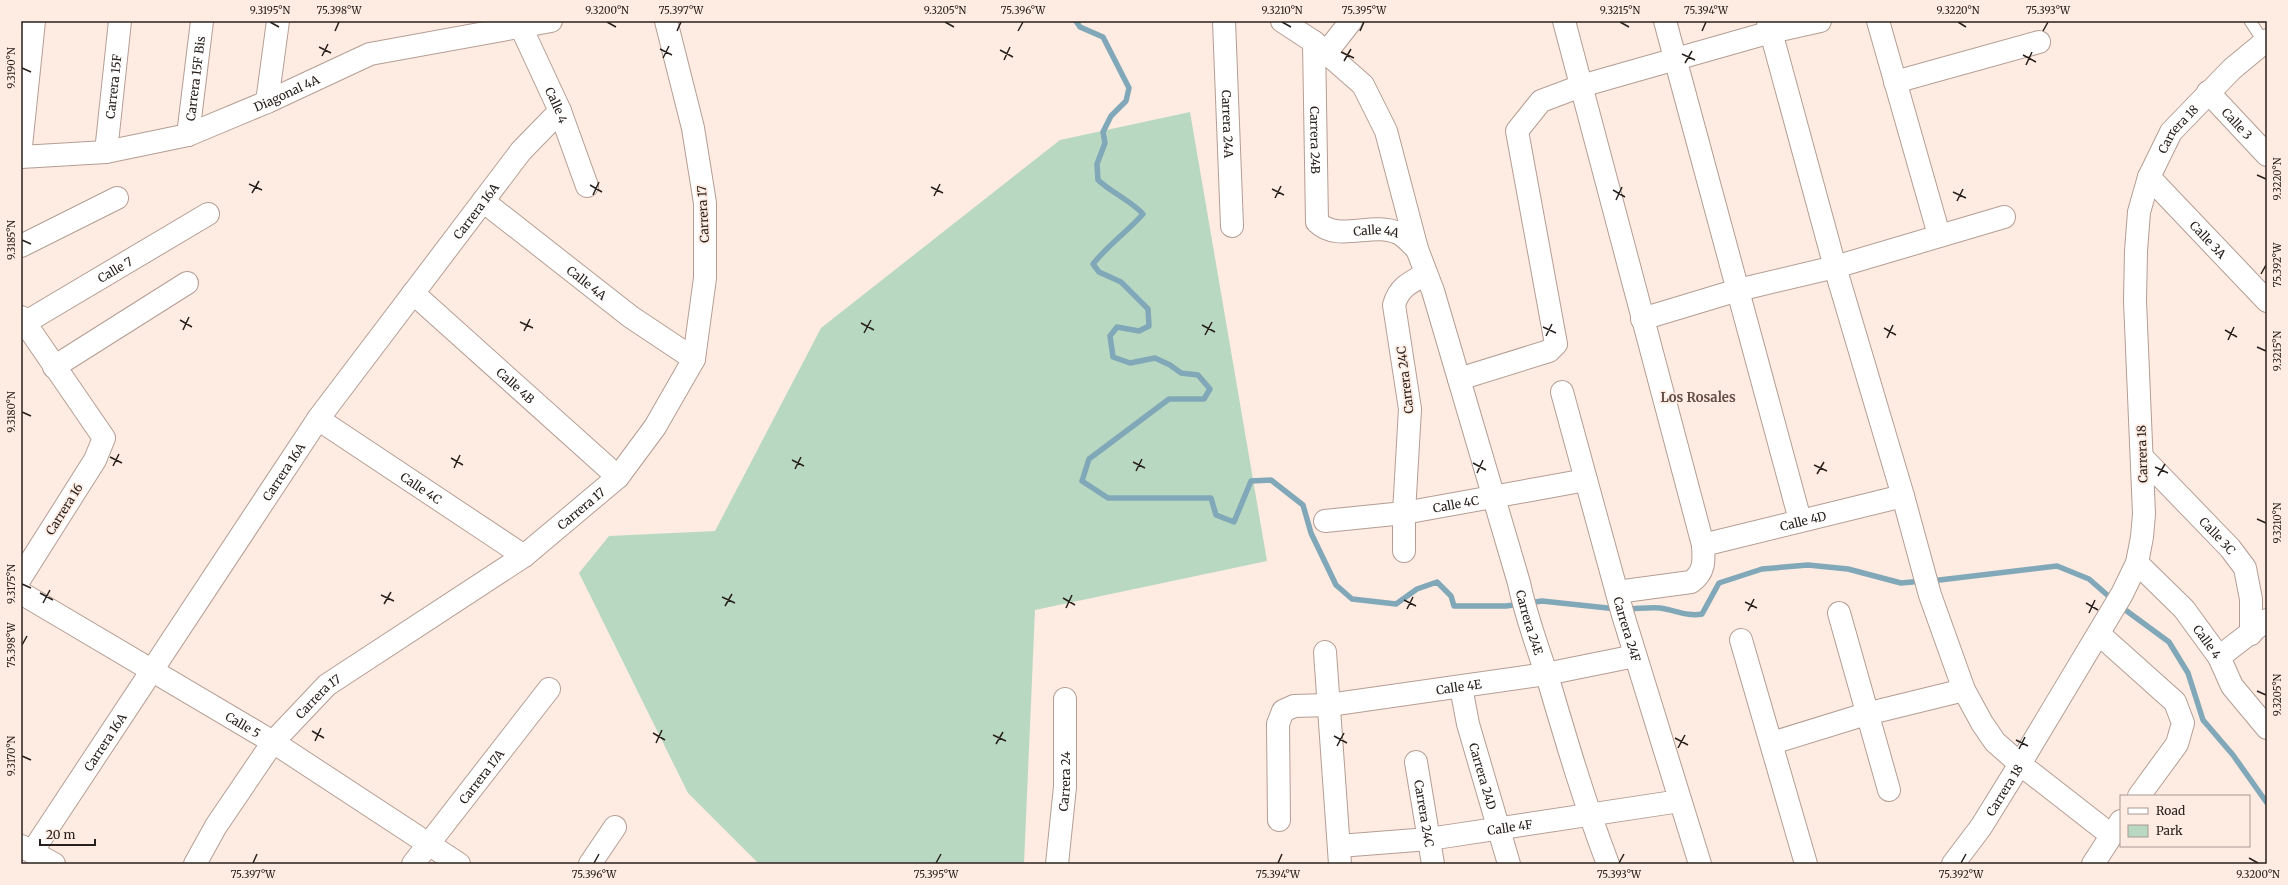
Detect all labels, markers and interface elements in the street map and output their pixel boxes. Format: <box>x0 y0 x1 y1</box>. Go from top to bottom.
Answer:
text: 9.3195°N <box>250 4 290 17</box>
text: 75.398°W <box>317 4 362 17</box>
text: 9.3200°N <box>585 4 629 17</box>
text: 75.397°W <box>659 4 704 17</box>
text: 9.3205°N <box>924 4 967 17</box>
text: 75.396°W <box>1001 4 1046 17</box>
text: 9.3210°N <box>1261 4 1303 17</box>
text: 75.395°W <box>1342 4 1387 17</box>
text: 9.3215°N <box>1600 4 1640 17</box>
text: 75.394°W <box>1684 4 1729 17</box>
text: 9.3220°N <box>1937 4 1980 17</box>
text: 75.393°W <box>2026 4 2071 17</box>
street label: Carrera 15F Bis <box>182 35 208 122</box>
text: 9.3190°N <box>5 47 18 89</box>
street label: Carrera 15F <box>102 53 124 119</box>
street label: Diagonal 4A <box>252 71 322 114</box>
street label: Calle 4 <box>542 84 572 126</box>
street label: Carrera 24A <box>1219 90 1237 159</box>
street label: Carrera 18 <box>2154 101 2201 156</box>
street label: Calle 3 <box>2219 104 2256 142</box>
street label: Carrera 24B <box>1308 106 1324 174</box>
text: 9.3220°N <box>2271 157 2284 200</box>
street label: Carrera 16A <box>450 179 502 242</box>
street label: Carrera 17 <box>694 185 712 243</box>
street label: Calle 3A <box>2187 217 2230 262</box>
text: 9.3185°N <box>5 220 18 260</box>
street label: Calle 4A <box>1352 222 1402 241</box>
text: 75.392°W <box>2271 242 2284 287</box>
street label: Calle 7 <box>95 253 135 285</box>
street label: Calle 4A <box>564 262 610 303</box>
text: 9.3215°N <box>2271 331 2284 371</box>
street label: Carrera 24C <box>1393 345 1417 415</box>
street label: Calle 4B <box>494 364 538 406</box>
district label: Los Rosales <box>1660 389 1736 406</box>
text: 9.3180°N <box>5 391 18 433</box>
street label: Carrera 18 <box>2133 425 2151 483</box>
street label: Carrera 16A <box>259 439 308 503</box>
street label: Calle 4C <box>398 469 445 507</box>
street label: Carrera 16 <box>42 480 86 538</box>
street label: Carrera 17 <box>554 484 608 533</box>
street label: Calle 4C <box>1432 492 1480 515</box>
text: 9.3210°N <box>2271 502 2284 544</box>
street label: Calle 4D <box>1778 508 1828 533</box>
street label: Calle 3C <box>2196 514 2239 557</box>
text: 9.3175°N <box>5 564 18 604</box>
street label: Carrera 24E <box>1513 588 1547 657</box>
street label: Carrera 24F <box>1611 595 1645 664</box>
text: 75.398°W <box>5 622 18 667</box>
street label: Calle 4 <box>2190 622 2225 662</box>
street label: Carrera 17 <box>292 671 343 721</box>
text: 9.3205°N <box>2271 673 2284 716</box>
street label: Calle 4E <box>1435 676 1483 697</box>
street label: Calle 5 <box>223 708 263 740</box>
street label: Carrera 16A <box>80 710 130 774</box>
text: 9.3170°N <box>5 735 18 776</box>
street label: Carrera 24D <box>1466 741 1500 811</box>
street label: Carrera 17A <box>455 746 507 806</box>
street label: Carrera 24 <box>1055 751 1073 812</box>
street label: Carrera 18 <box>1982 761 2026 819</box>
street label: Carrera 24C <box>1412 779 1438 848</box>
legend <box>2120 795 2250 847</box>
text: Road <box>2156 803 2185 818</box>
street label: Calle 4F <box>1486 816 1534 838</box>
scale bar <box>40 821 95 847</box>
text: Park <box>2156 823 2183 838</box>
text: 20 m <box>46 827 75 842</box>
text: 75.397°W <box>231 868 276 881</box>
text: 75.396°W <box>572 868 617 881</box>
text: 75.395°W <box>914 868 959 881</box>
text: 75.394°W <box>1256 868 1301 881</box>
text: 75.393°W <box>1597 868 1642 881</box>
text: 75.392°W <box>1939 868 1984 881</box>
text: 9.3200°N <box>2236 868 2280 881</box>

